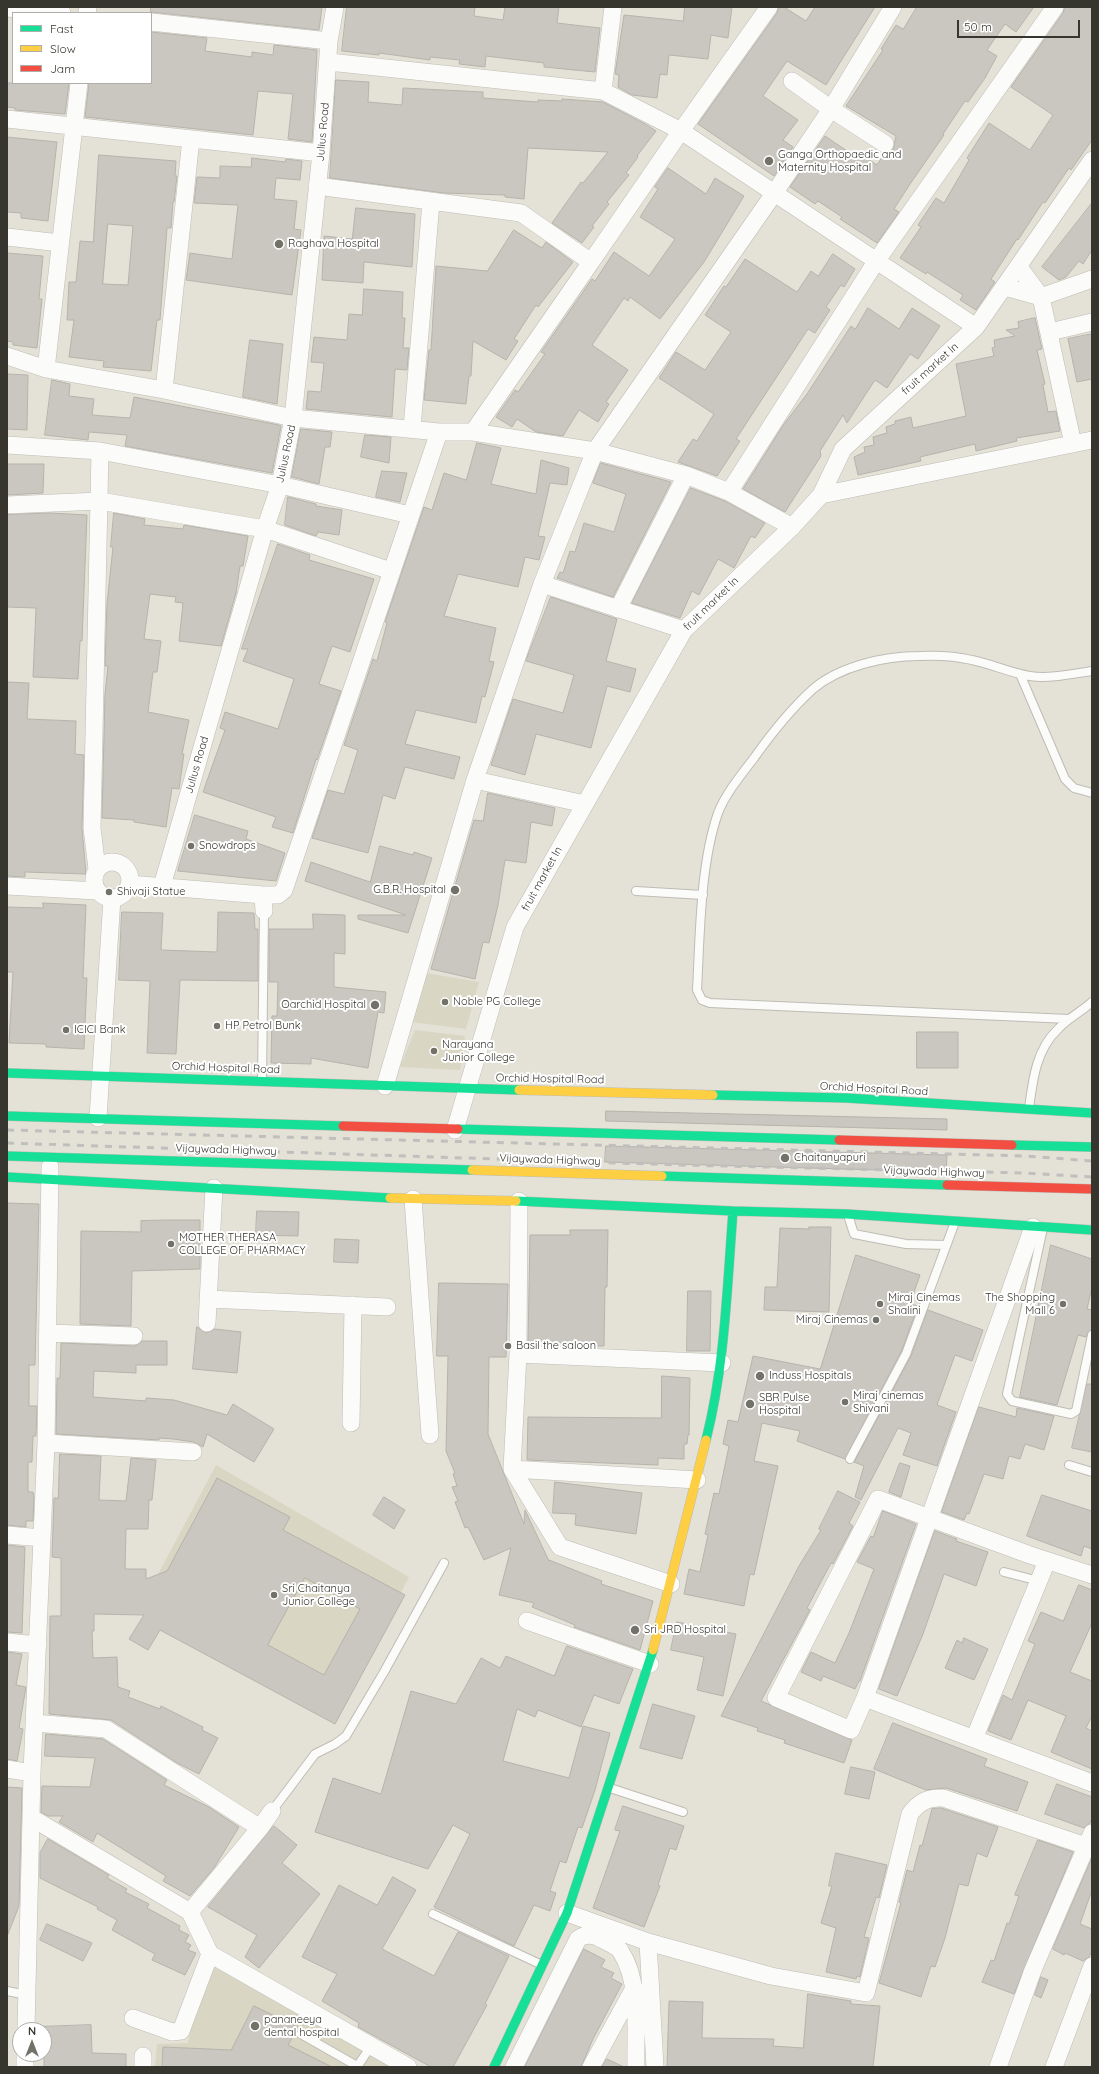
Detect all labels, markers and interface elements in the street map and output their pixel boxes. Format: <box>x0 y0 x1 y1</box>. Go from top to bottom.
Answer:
legend <box>12 12 152 84</box>
scale bar <box>959 12 1082 38</box>
text: 50 m <box>964 19 992 34</box>
text: Fast <box>50 21 74 36</box>
text: Slow <box>50 41 76 56</box>
text: Jam <box>50 61 75 76</box>
street label: Julius Road <box>314 102 332 162</box>
place label: Ganga Orthopaedic and Maternity Hospital <box>778 148 902 174</box>
marker: Ganga Orthopaedic and Maternity Hospital <box>763 155 775 167</box>
place label: Raghava Hospital <box>288 237 379 251</box>
marker: Raghava Hospital <box>273 238 285 250</box>
street label: fruit market ln <box>899 340 961 398</box>
street label: Julius Road <box>273 424 299 484</box>
street label: fruit market ln <box>681 574 741 634</box>
street label: Julius Road <box>183 735 211 795</box>
place label: Snowdrops <box>199 839 256 853</box>
marker: Snowdrops <box>186 841 196 851</box>
street label: fruit market ln <box>519 844 565 914</box>
place label: G.B.R. Hospital <box>373 883 446 897</box>
marker: G.B.R. Hospital <box>449 884 461 896</box>
place label: Shivaji Statue <box>117 885 185 899</box>
marker: Shivaji Statue <box>104 887 114 897</box>
place label: Noble PG College <box>453 995 541 1009</box>
marker: Noble PG College <box>440 997 450 1007</box>
place label: Oarchid Hospital <box>281 998 366 1012</box>
marker: Oarchid Hospital <box>369 999 381 1011</box>
place label: HP Petrol Bunk <box>225 1019 301 1033</box>
marker: HP Petrol Bunk <box>212 1021 222 1031</box>
place label: ICICI Bank <box>74 1023 126 1037</box>
marker: ICICI Bank <box>61 1025 71 1035</box>
place label: Narayana Junior College <box>442 1038 515 1064</box>
marker: Narayana Junior College <box>429 1046 439 1056</box>
street label: Orchid Hospital Road <box>172 1060 280 1076</box>
street label: Orchid Hospital Road <box>496 1071 604 1087</box>
street label: Orchid Hospital Road <box>820 1080 928 1098</box>
street label: Vijaywada Highway <box>175 1142 277 1158</box>
place label: Chaitanyapuri <box>794 1151 866 1165</box>
street label: Vijaywada Highway <box>499 1152 601 1168</box>
marker: Chaitanyapuri <box>779 1152 791 1164</box>
street label: Vijaywada Highway <box>883 1164 985 1180</box>
place label: MOTHER THERASA COLLEGE OF PHARMACY <box>179 1231 306 1257</box>
marker: MOTHER THERASA COLLEGE OF PHARMACY <box>166 1239 176 1249</box>
place label: Miraj Cinemas Shalini <box>888 1291 960 1317</box>
place label: The Shopping Mall 6 <box>985 1291 1055 1317</box>
marker: Miraj Cinemas Shalini <box>875 1299 885 1309</box>
marker: The Shopping Mall 6 <box>1058 1299 1068 1309</box>
place label: Miraj Cinemas <box>796 1313 868 1327</box>
marker: Miraj Cinemas <box>871 1315 881 1325</box>
place label: Basil the saloon <box>516 1339 596 1353</box>
marker: Basil the saloon <box>503 1341 513 1351</box>
place label: Induss Hospitals <box>769 1369 851 1383</box>
marker: Induss Hospitals <box>754 1370 766 1382</box>
place label: Miraj cinemas Shivani <box>853 1389 924 1415</box>
place label: SBR Pulse Hospital <box>759 1391 809 1417</box>
marker: Miraj cinemas Shivani <box>840 1397 850 1407</box>
marker: SBR Pulse Hospital <box>744 1398 756 1410</box>
place label: Sri Chaitanya Junior College <box>282 1582 355 1608</box>
marker: Sri Chaitanya Junior College <box>269 1590 279 1600</box>
place label: Sri JRD Hospital <box>644 1623 726 1637</box>
marker: Sri JRD Hospital <box>629 1624 641 1636</box>
place label: pananeeya dental hospital <box>264 2013 339 2039</box>
marker: pananeeya dental hospital <box>249 2020 261 2032</box>
north arrow <box>12 2022 52 2062</box>
text: N <box>28 2024 36 2038</box>

